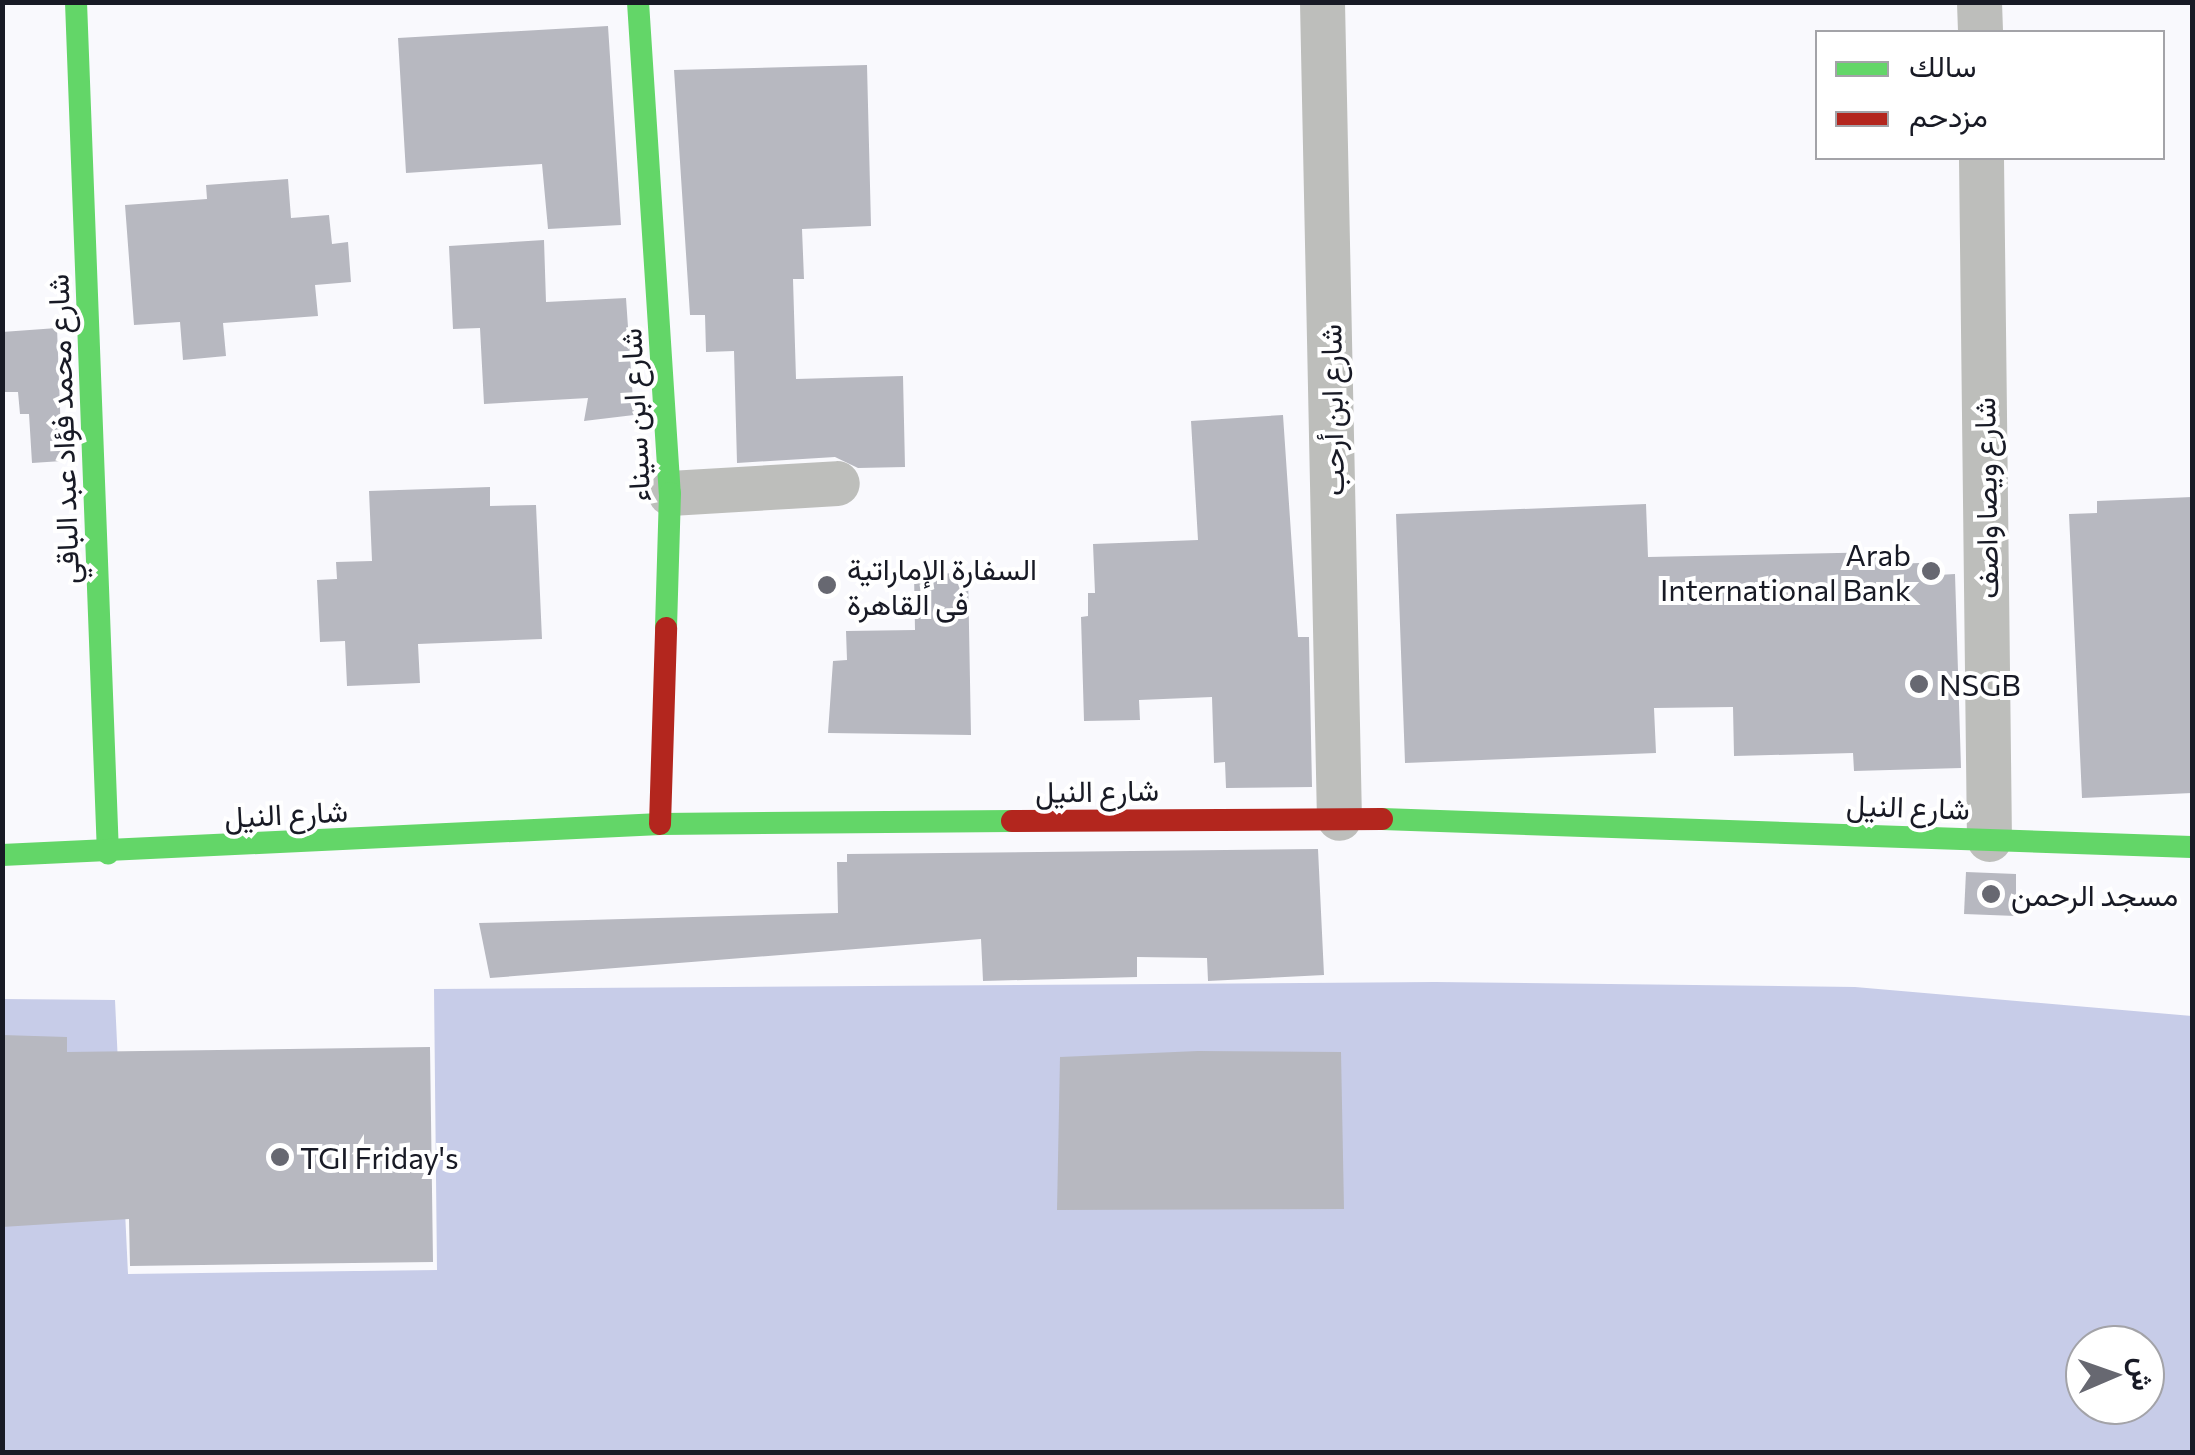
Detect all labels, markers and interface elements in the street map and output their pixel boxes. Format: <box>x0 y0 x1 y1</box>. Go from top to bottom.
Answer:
legend <box>1815 30 2165 160</box>
text: سالك <box>1909 46 1976 83</box>
text: مزدحم <box>1909 96 1988 133</box>
street label: شارع محمد فؤاد عبد الباقي <box>39 273 85 585</box>
street label: شارع ابن أرحب <box>1312 324 1350 496</box>
street label: شارع ابن سيناء <box>611 327 657 503</box>
street label: شارع ويصا واصف <box>1965 397 2005 599</box>
place label: Arab International Bank <box>1660 536 1911 606</box>
place label: السفارة الإماراتية فى القاهرة <box>847 550 1037 620</box>
marker: Arab International Bank <box>1920 560 1942 582</box>
marker: السفارة الإماراتية فى القاهرة <box>816 574 838 596</box>
place label: NSGB <box>1939 666 2021 702</box>
marker: NSGB <box>1908 673 1930 695</box>
street label: شارع النيل <box>1035 771 1159 809</box>
street label: شارع النيل <box>1846 786 1970 826</box>
street label: شارع النيل <box>223 792 349 834</box>
place label: مسجد الرحمن <box>2011 876 2178 912</box>
marker: مسجد الرحمن <box>1980 883 2002 905</box>
place label: TGI Friday's <box>300 1139 459 1175</box>
marker: TGI Friday's <box>269 1146 291 1168</box>
north arrow <box>2065 1325 2165 1425</box>
text: ش <box>2125 1357 2161 1391</box>

